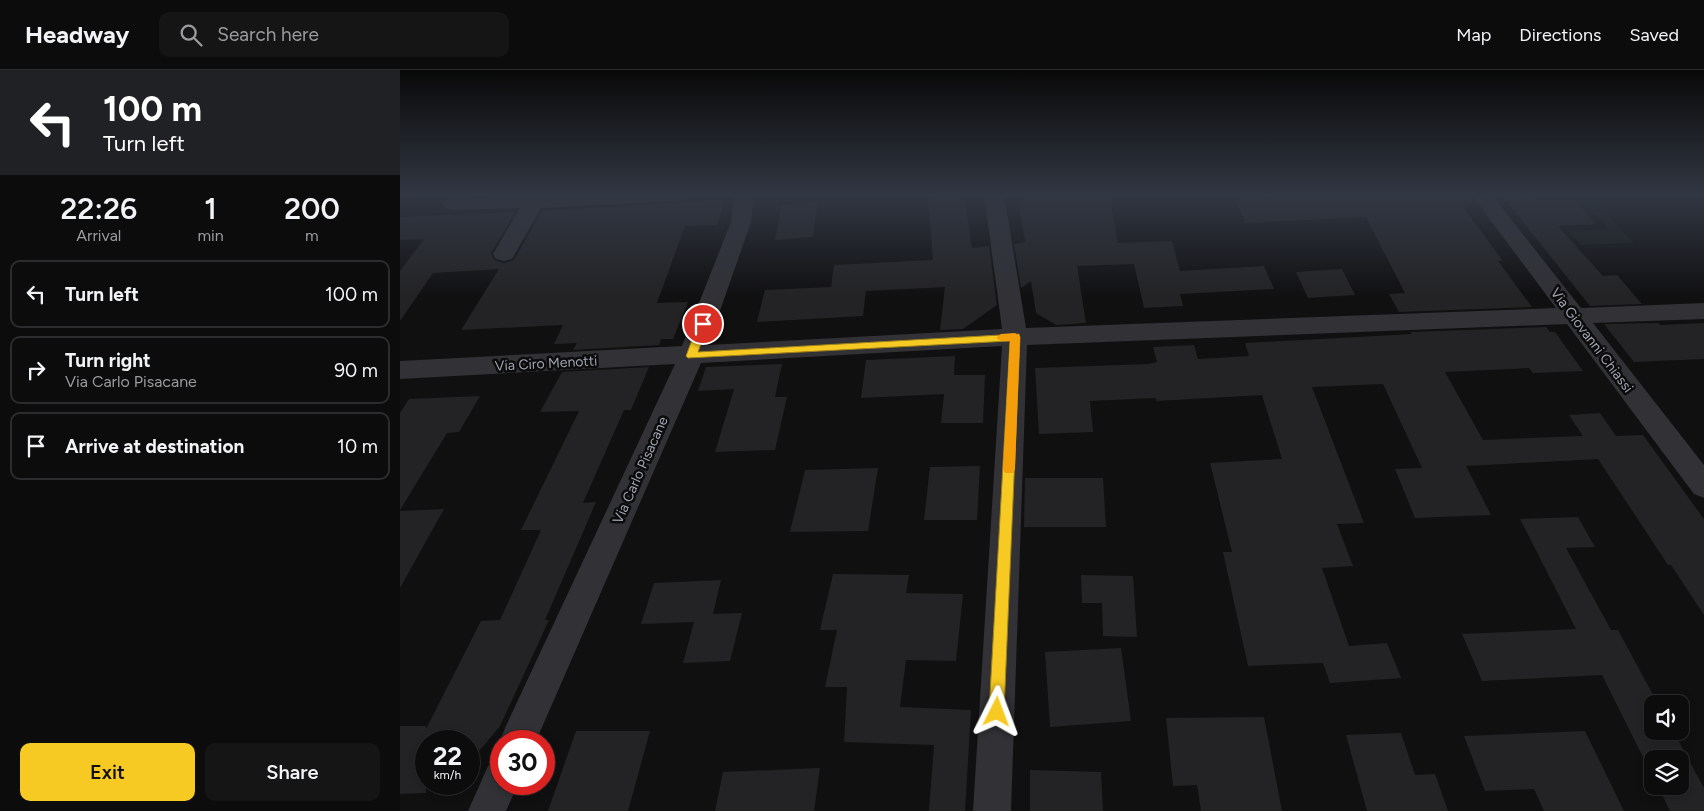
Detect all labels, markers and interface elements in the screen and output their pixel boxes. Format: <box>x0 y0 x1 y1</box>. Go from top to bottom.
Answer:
search box <box>159 12 509 57</box>
text: Headway <box>25 20 129 49</box>
icon: search <box>177 21 205 49</box>
text: Search here <box>217 23 319 46</box>
text: Map <box>1456 24 1491 46</box>
text: Directions <box>1519 24 1601 46</box>
text: Saved <box>1629 24 1679 46</box>
text: 100 m <box>103 88 202 130</box>
icon: left <box>20 90 85 155</box>
text: Turn left <box>103 130 185 157</box>
text: 22:26 <box>60 190 137 227</box>
text: 1 <box>204 190 217 227</box>
text: 200 <box>284 190 340 227</box>
text: Arrival <box>76 226 121 245</box>
text: min <box>197 226 224 245</box>
text: m <box>305 226 319 245</box>
icon: left <box>22 280 50 308</box>
text: Turn left <box>65 283 139 306</box>
text: 100 m <box>325 283 378 306</box>
street label: Via Giovanni Chiassi <box>1547 285 1636 396</box>
pin <box>682 303 724 345</box>
icon: arrive <box>689 310 717 338</box>
text: Turn right <box>65 349 151 372</box>
street label: Via Ciro Menotti <box>494 352 598 375</box>
icon: right <box>22 356 50 384</box>
text: 90 m <box>334 359 378 382</box>
text: Via Carlo Pisacane <box>65 372 197 391</box>
street label: Via Carlo Pisacane <box>609 414 672 526</box>
icon: arrive <box>22 432 50 460</box>
text: Arrive at destination <box>65 435 244 458</box>
text: 10 m <box>337 435 378 458</box>
position arrow <box>970 685 1022 737</box>
map controls <box>1644 695 1689 795</box>
button: sound <box>1644 695 1689 740</box>
speed limit sign: 30 <box>490 730 555 795</box>
text: 22 <box>433 741 462 771</box>
button: Exit <box>20 743 195 801</box>
button: Share <box>205 743 380 801</box>
button: layers <box>1644 750 1689 795</box>
text: km/h <box>434 768 461 782</box>

